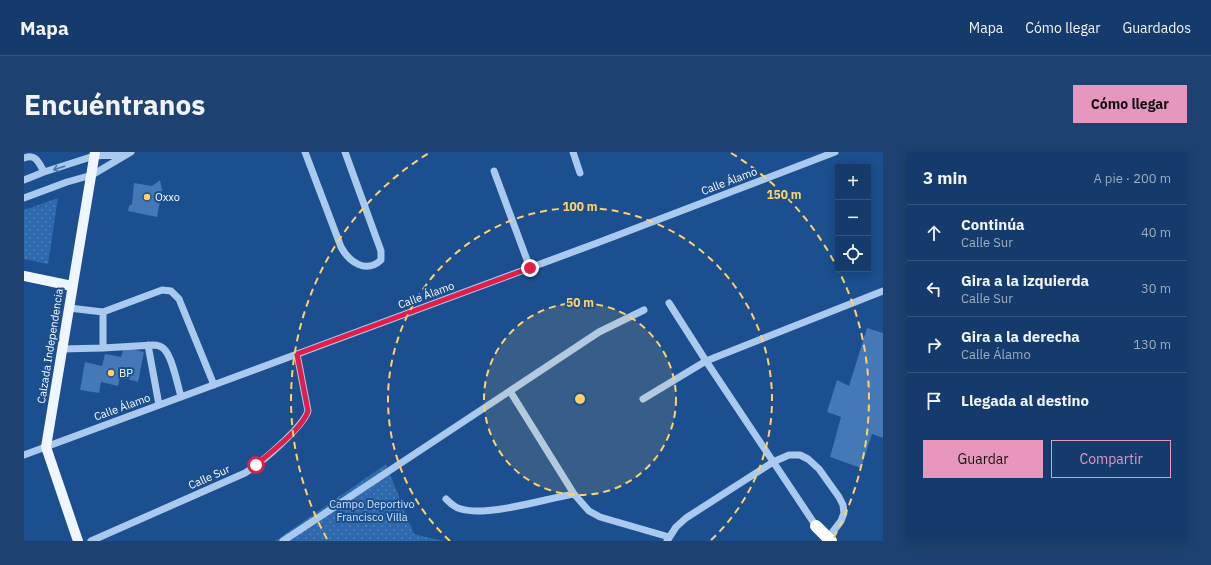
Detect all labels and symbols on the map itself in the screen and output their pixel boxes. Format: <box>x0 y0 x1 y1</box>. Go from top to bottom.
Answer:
one-way arrow <box>53 164 65 172</box>
street label: Calle Álamo <box>699 164 759 198</box>
text: 150 m <box>766 187 802 202</box>
place label: Oxxo <box>155 190 180 204</box>
marker: Oxxo <box>142 192 152 202</box>
text: 100 m <box>562 199 598 214</box>
route end <box>521 259 539 277</box>
street label: Calle Álamo <box>396 278 456 312</box>
street label: Calzada Independencia <box>34 287 66 404</box>
text: 50 m <box>566 295 594 310</box>
place label: BP <box>119 366 133 380</box>
marker: BP <box>106 368 116 378</box>
street label: Calle Álamo <box>92 390 152 424</box>
centre of rings <box>573 392 587 406</box>
route start <box>247 456 265 474</box>
street label: Calle Sur <box>186 462 232 492</box>
park label: Campo Deportivo Francisco Villa <box>329 497 415 524</box>

